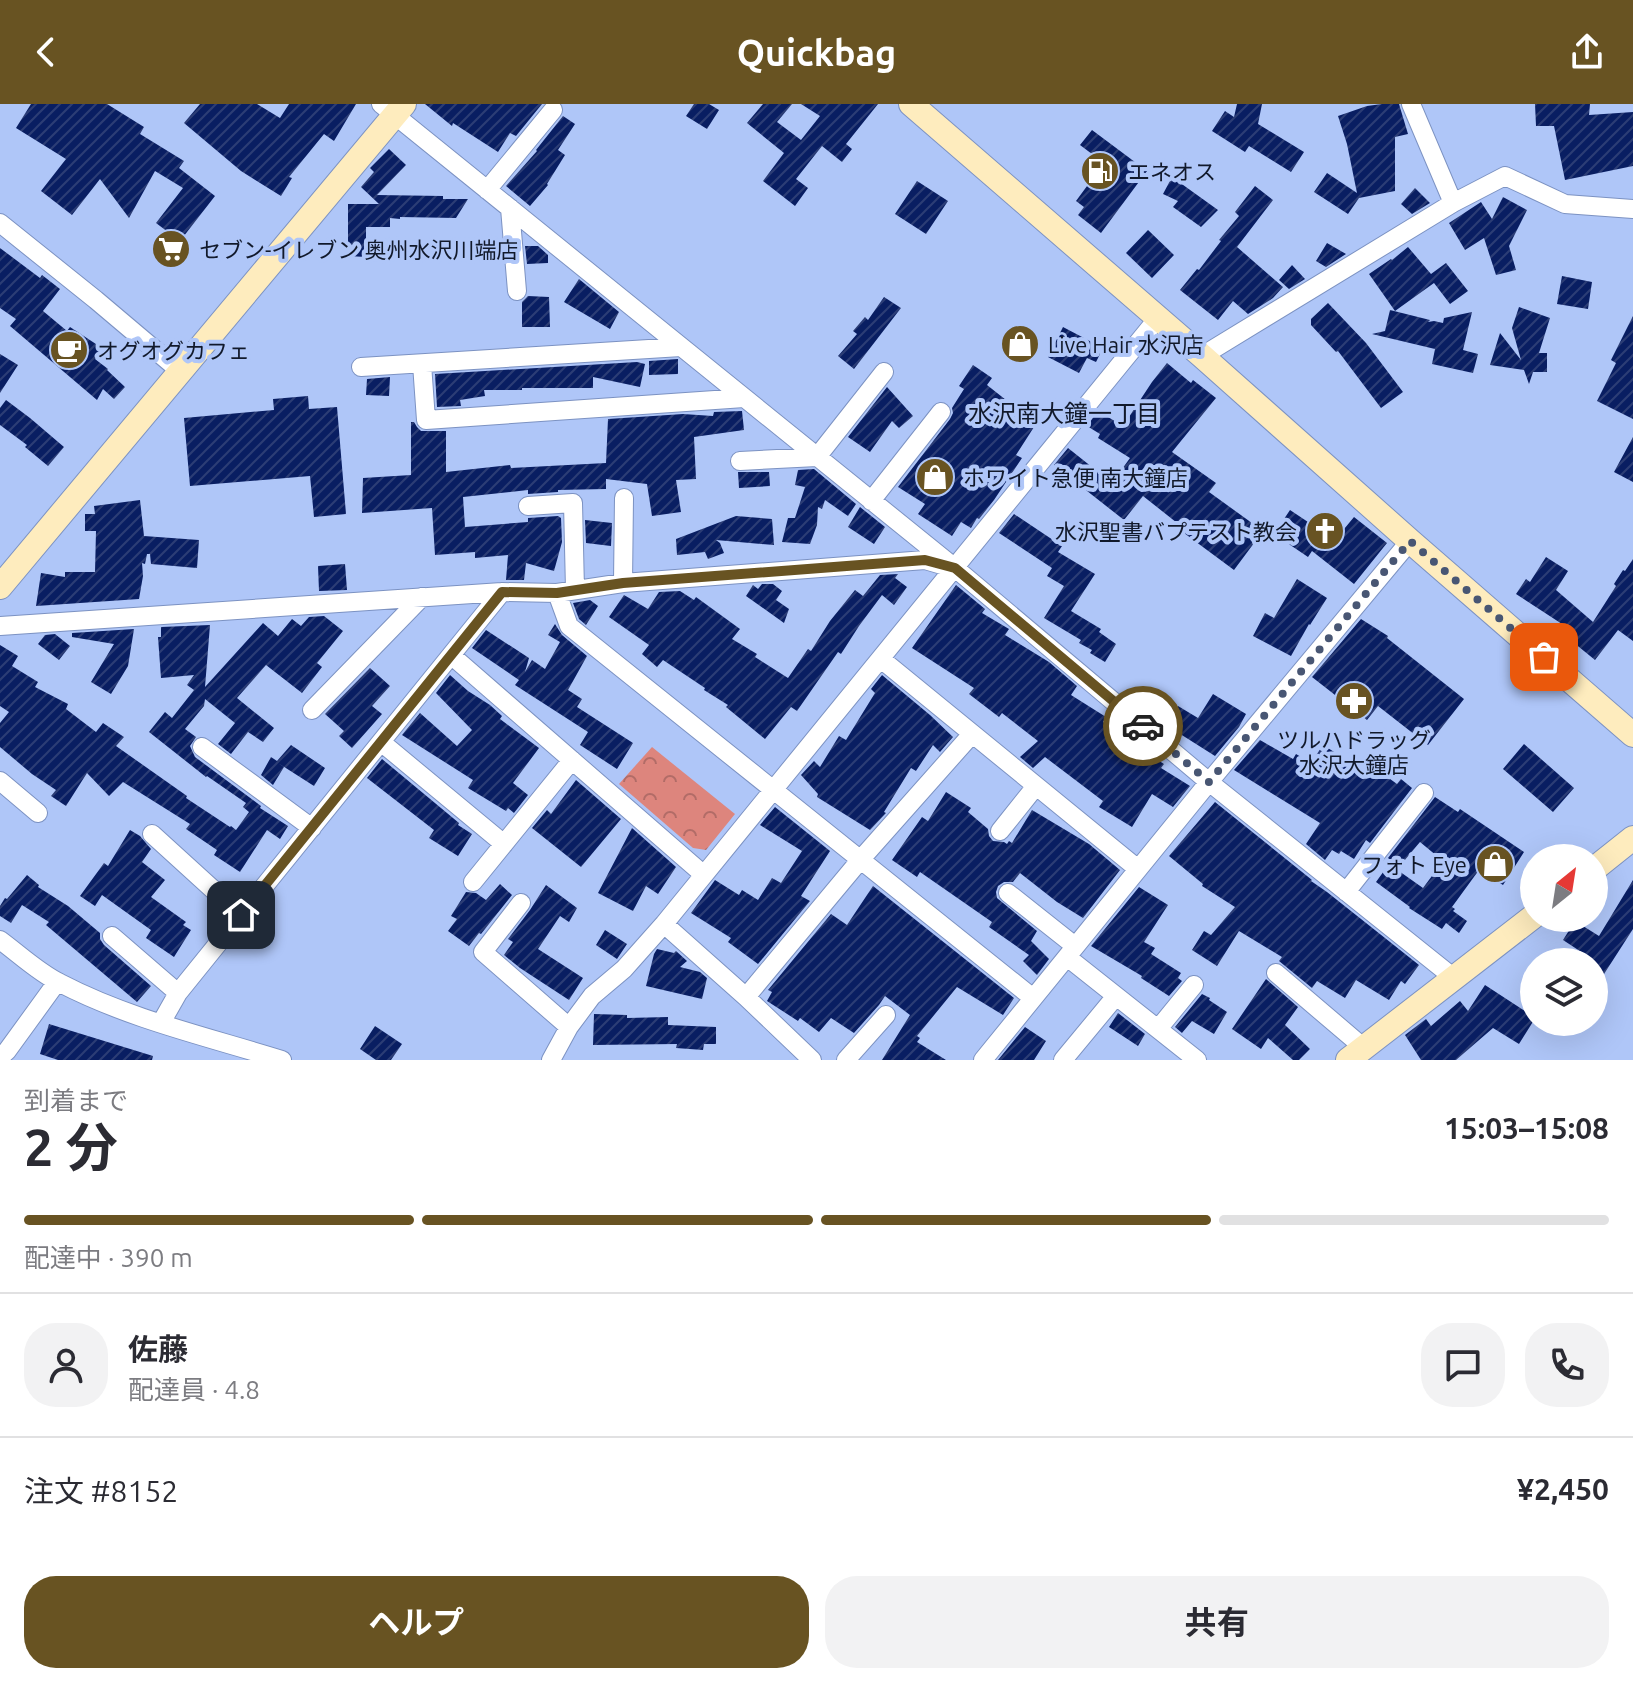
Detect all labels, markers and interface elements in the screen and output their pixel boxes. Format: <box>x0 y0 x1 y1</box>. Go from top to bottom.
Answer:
icon: back <box>24 30 68 74</box>
icon: share <box>1565 30 1609 74</box>
text: Quickbag <box>737 32 896 73</box>
fuel station icon: エネオス <box>1079 150 1121 192</box>
place label: エネオス <box>1128 159 1216 184</box>
supermarket icon: セブン-イレブン 奥州水沢川端店 <box>150 228 192 270</box>
place label: セブン-イレブン 奥州水沢川端店 <box>199 237 518 262</box>
shop icon: Live Hair 水沢店 <box>999 323 1041 365</box>
cafe icon: オグオグカフェ <box>48 329 90 371</box>
place label: Live Hair 水沢店 <box>1048 332 1204 357</box>
place label: オグオグカフェ <box>97 338 250 363</box>
district label: 水沢南大鐘一丁目 <box>968 400 1160 427</box>
shop icon: ホワイト急便 南大鐘店 <box>914 456 956 498</box>
place label: ホワイト急便 南大鐘店 <box>963 465 1188 490</box>
church icon: 水沢聖書バプテスト教会 <box>1304 510 1346 552</box>
place label: 水沢聖書バプテスト教会 <box>1055 519 1297 544</box>
pin <box>1510 623 1578 691</box>
icon: bag <box>1522 635 1566 679</box>
pharmacy icon: ツルハドラッグ 水沢大鐘店 <box>1333 680 1375 722</box>
courier <box>1103 686 1183 766</box>
icon: car <box>1121 704 1165 748</box>
place label: ツルハドラッグ 水沢大鐘店 <box>1277 727 1431 777</box>
shop icon: フォト Eye <box>1474 843 1516 885</box>
north arrow <box>1520 844 1608 932</box>
map controls <box>1520 844 1608 1036</box>
place label: フォト Eye <box>1361 852 1467 877</box>
pin <box>207 881 275 949</box>
icon: home <box>219 893 263 937</box>
button: layers <box>1520 948 1608 1036</box>
text: 到着まで <box>24 1086 128 1115</box>
text: 15:03–15:08 <box>1444 1111 1609 1145</box>
text: 2 分 <box>24 1118 118 1176</box>
text: 配達中 · 390 m <box>24 1243 193 1272</box>
button: person <box>24 1323 108 1407</box>
button: chat <box>1421 1323 1505 1407</box>
button: phone <box>1525 1323 1609 1407</box>
text: 佐藤 <box>128 1332 188 1366</box>
text: 配達員 · 4.8 <box>128 1375 260 1404</box>
text: ¥2,450 <box>1517 1472 1609 1506</box>
text: 注文 #8152 <box>24 1474 178 1508</box>
button: ヘルプ <box>24 1576 809 1668</box>
button: 共有 <box>825 1576 1609 1668</box>

